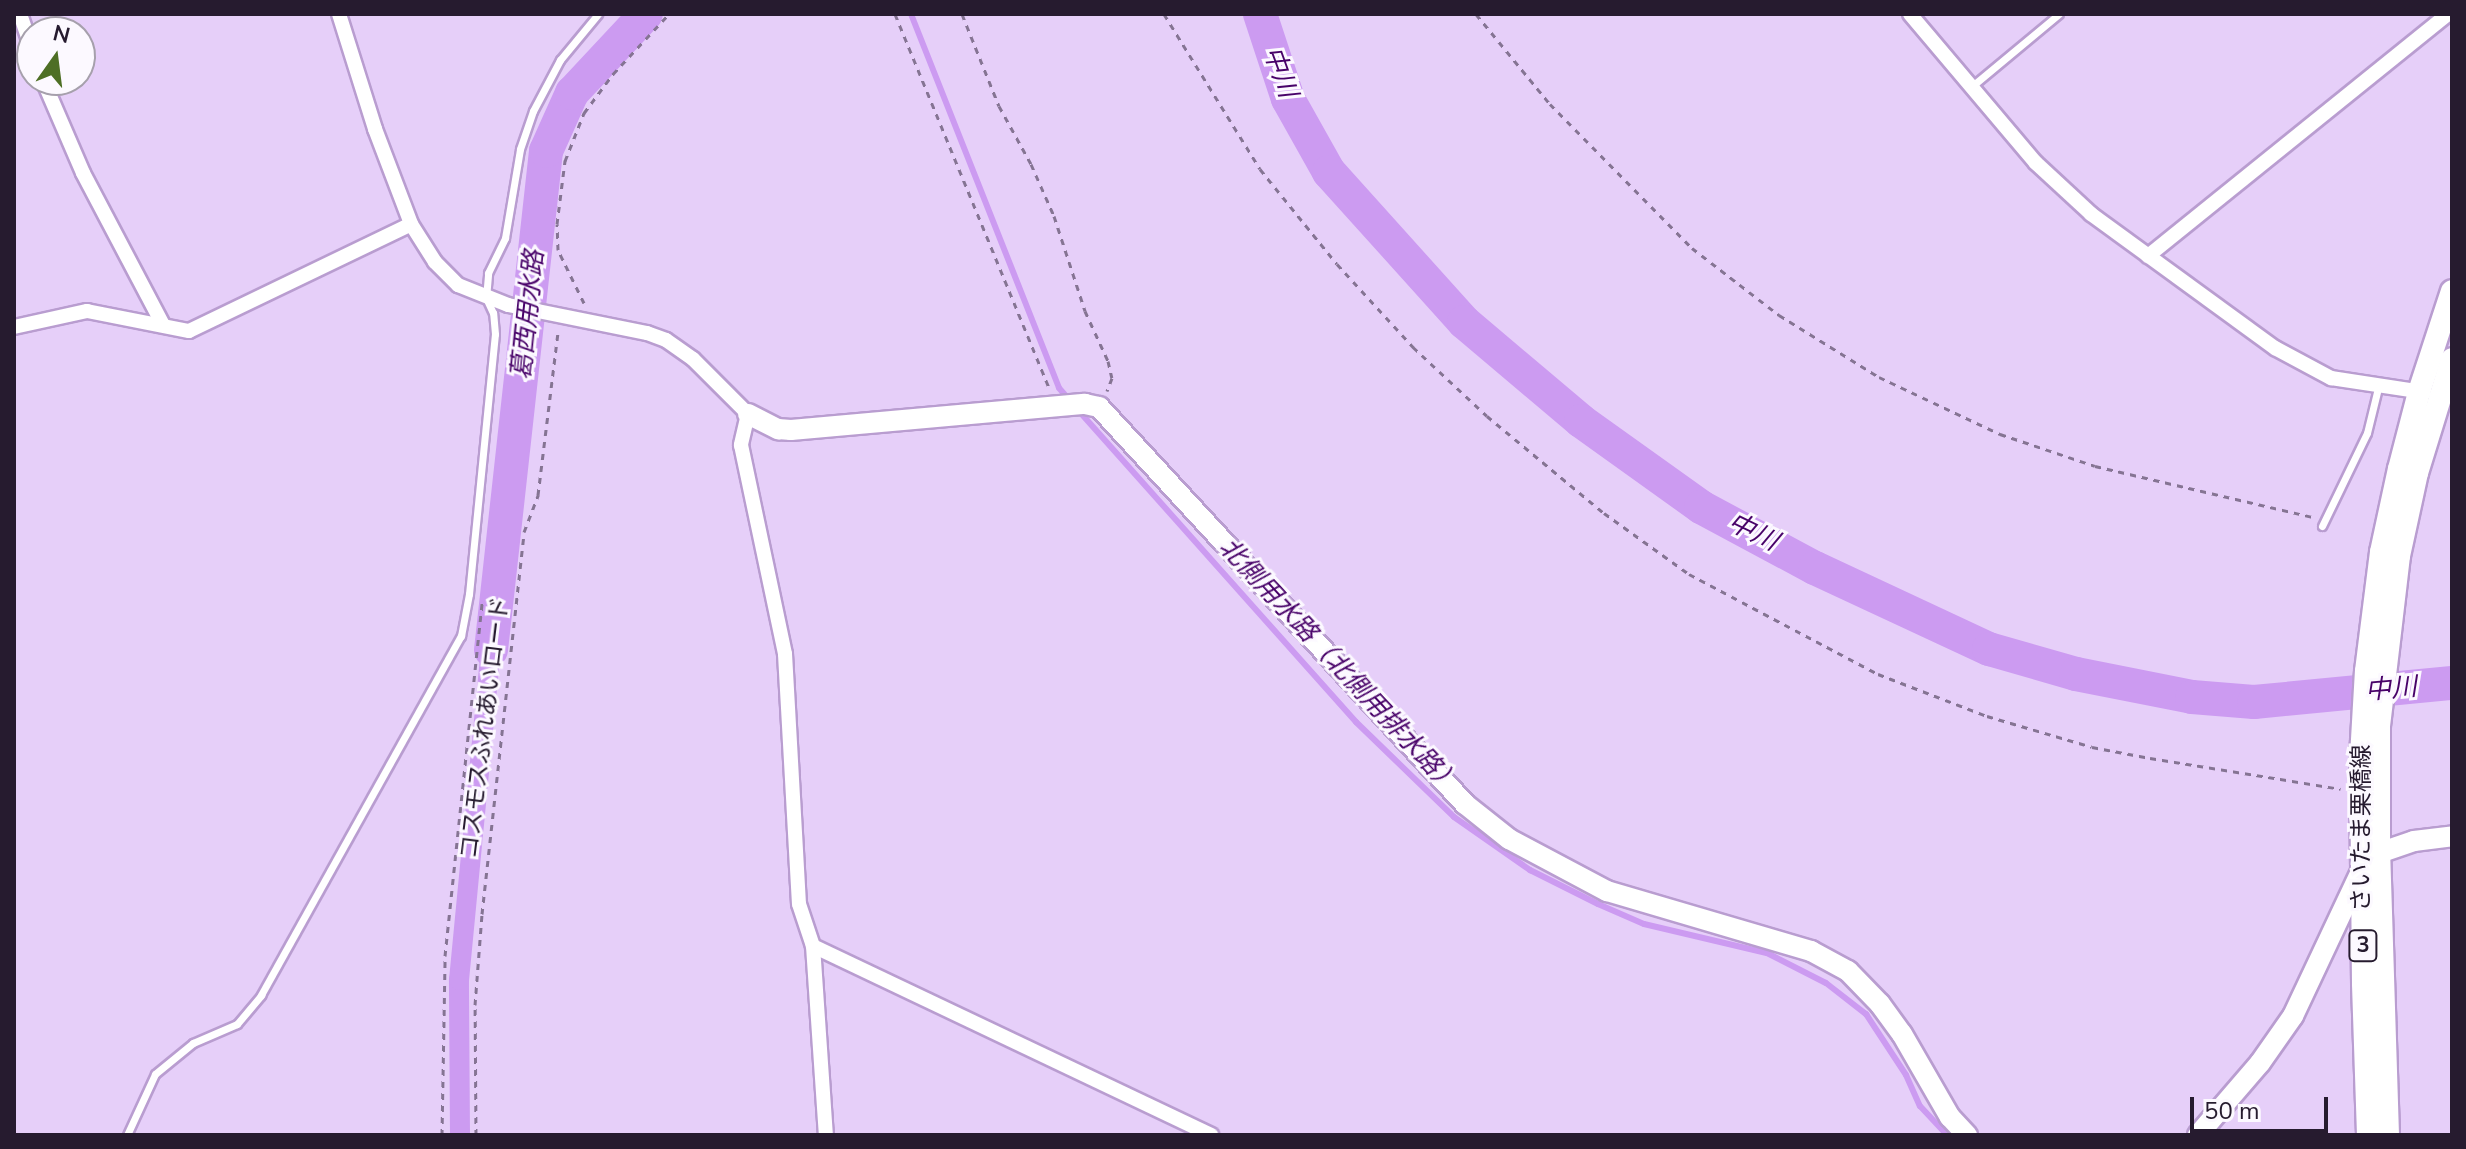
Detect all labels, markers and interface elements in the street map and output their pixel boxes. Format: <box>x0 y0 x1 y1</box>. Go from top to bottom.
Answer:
north arrow <box>16 16 96 96</box>
text: N <box>50 18 73 51</box>
water label: 中川 <box>1256 42 1304 102</box>
water label: 葛西用水路 <box>506 249 550 381</box>
water label: 中川 <box>1723 507 1783 557</box>
water label: 北側用水路（北側用排水路） <box>1212 532 1466 800</box>
street label: コスモスふれあいロード <box>455 595 515 861</box>
water label: 中川 <box>2364 671 2418 707</box>
street label: さいたま栗橋線 <box>2348 744 2376 912</box>
road number: 3 <box>2347 928 2379 964</box>
scale bar <box>2194 1081 2332 1131</box>
text: 50 m <box>2204 1095 2260 1127</box>

